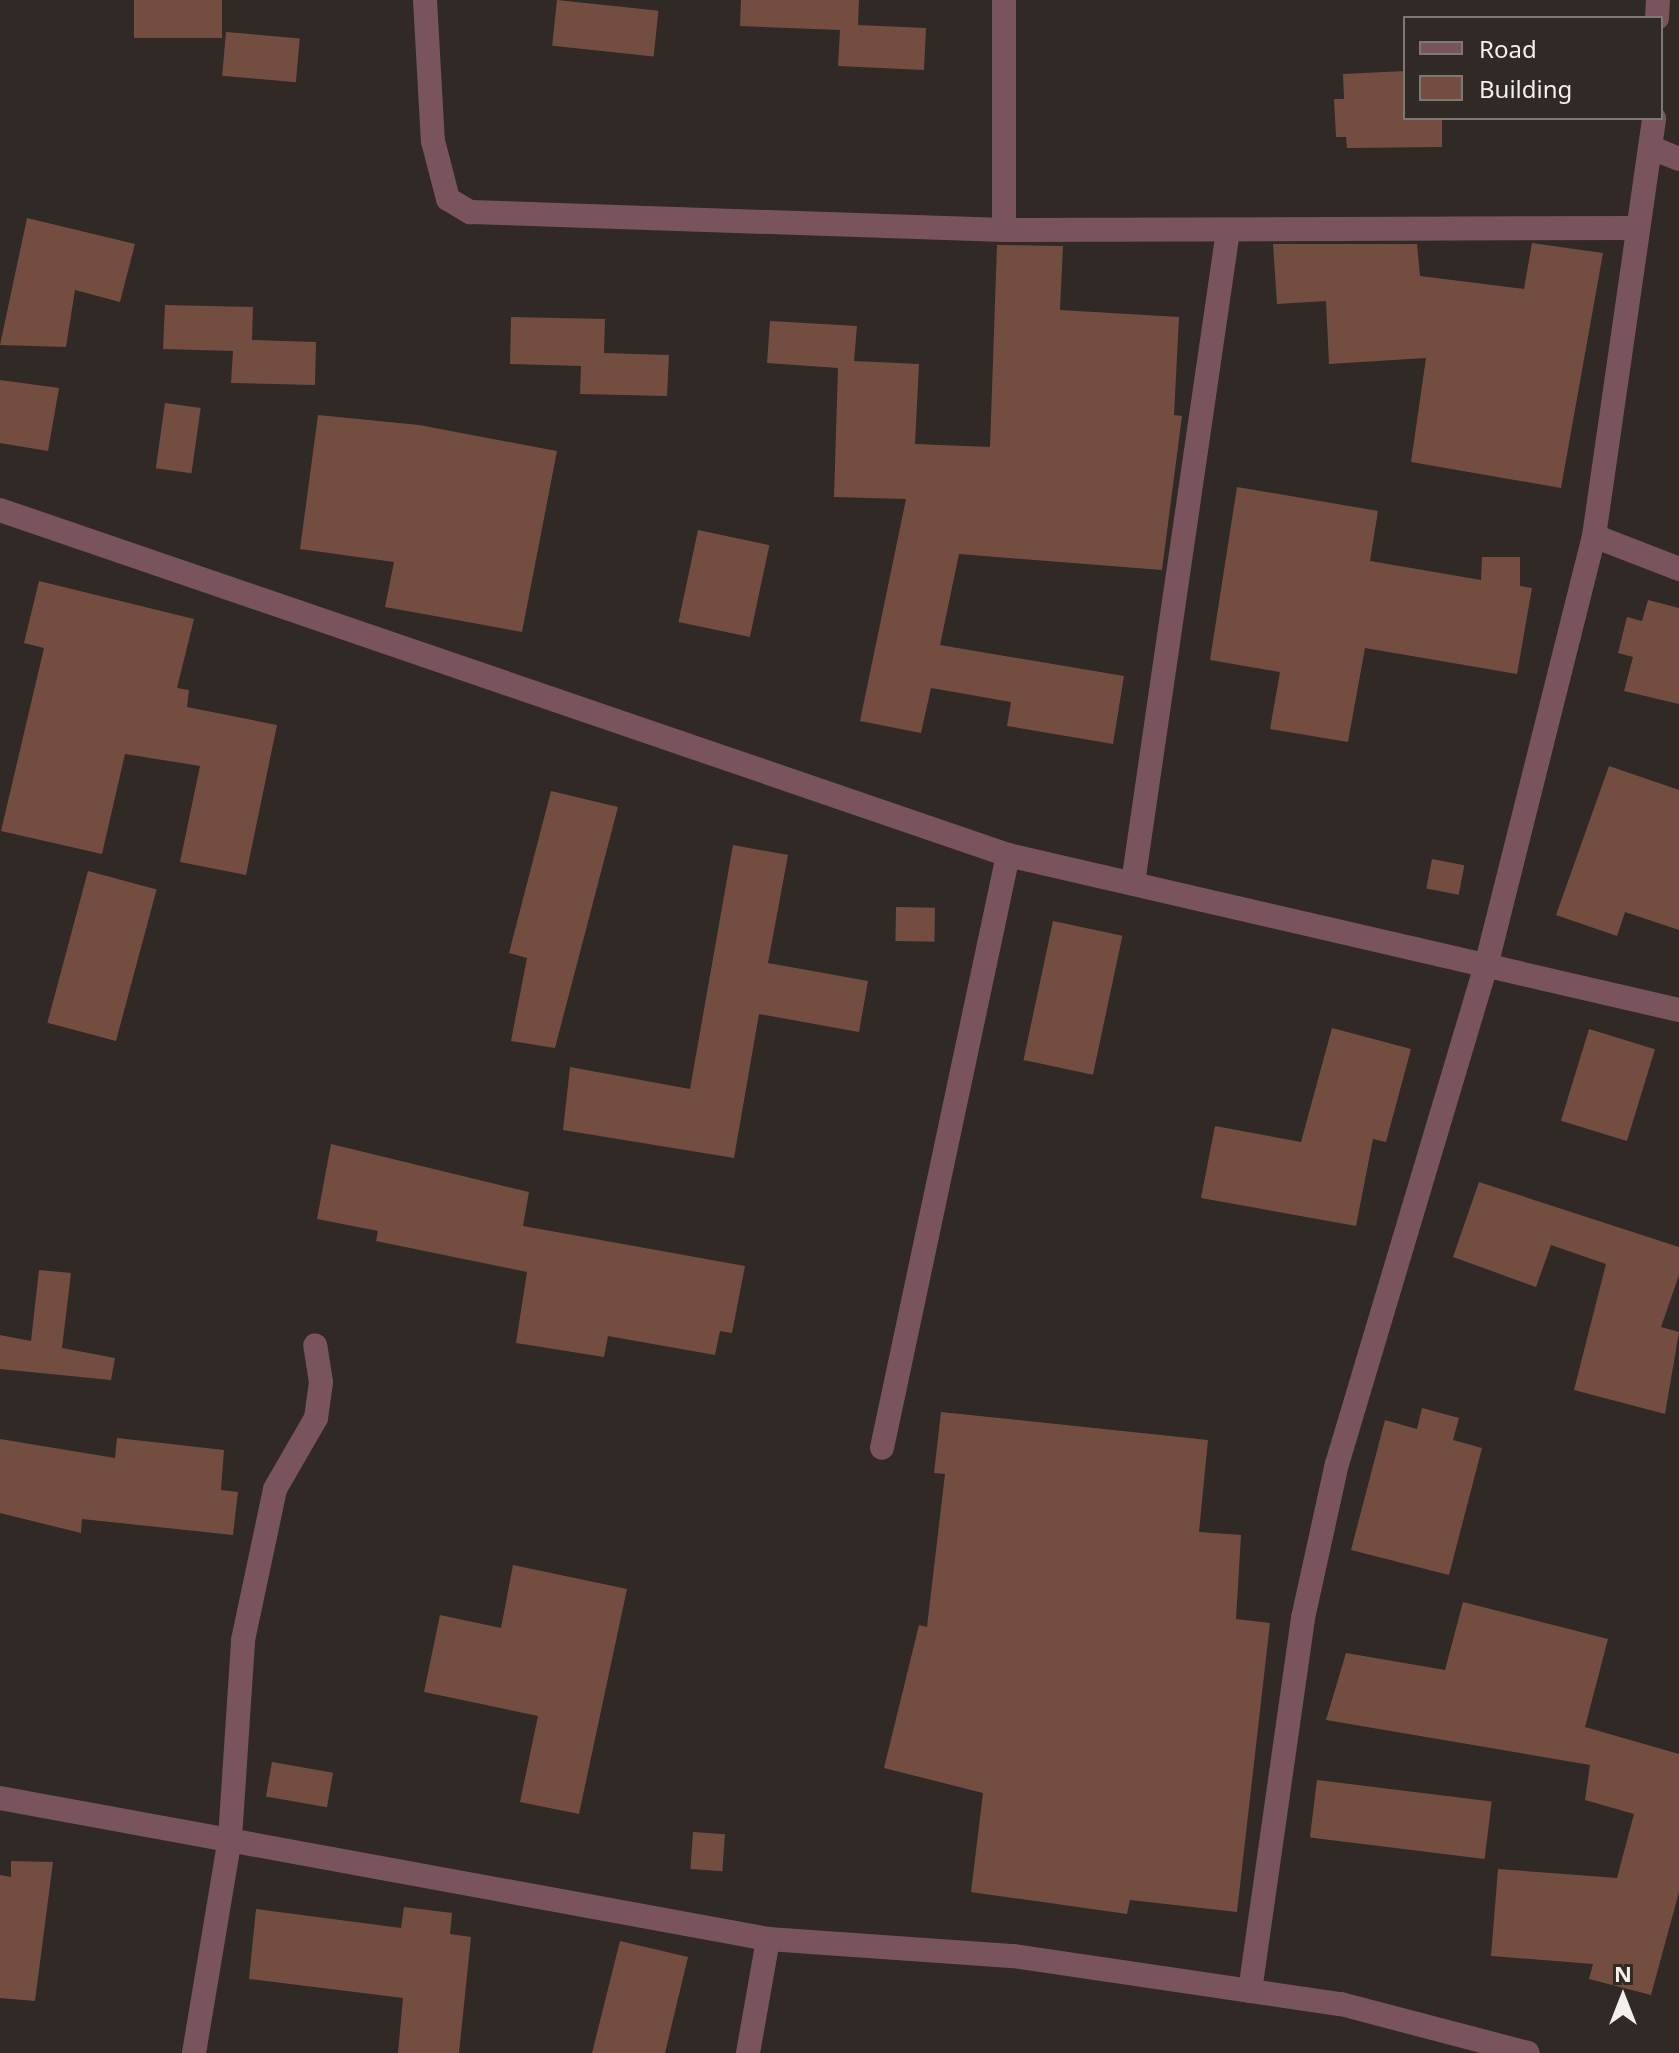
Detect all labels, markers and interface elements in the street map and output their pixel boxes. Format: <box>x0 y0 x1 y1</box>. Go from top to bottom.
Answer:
legend <box>1403 16 1663 120</box>
text: Road <box>1479 32 1537 65</box>
text: Building <box>1479 72 1572 105</box>
north arrow <box>1583 1957 1663 2037</box>
text: N <box>1614 1958 1632 1988</box>

